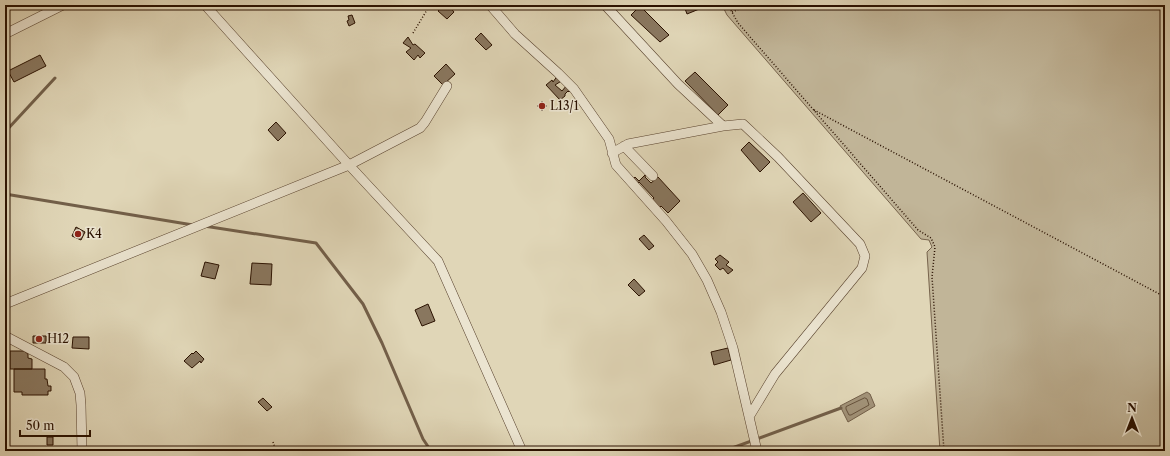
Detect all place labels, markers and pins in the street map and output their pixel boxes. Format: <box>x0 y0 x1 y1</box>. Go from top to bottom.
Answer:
place label: L13/1 <box>550 98 579 113</box>
marker: L13/1 <box>537 101 547 111</box>
place label: K4 <box>86 226 102 241</box>
marker: K4 <box>73 229 83 239</box>
place label: H12 <box>47 331 69 346</box>
marker: H12 <box>34 334 44 344</box>

